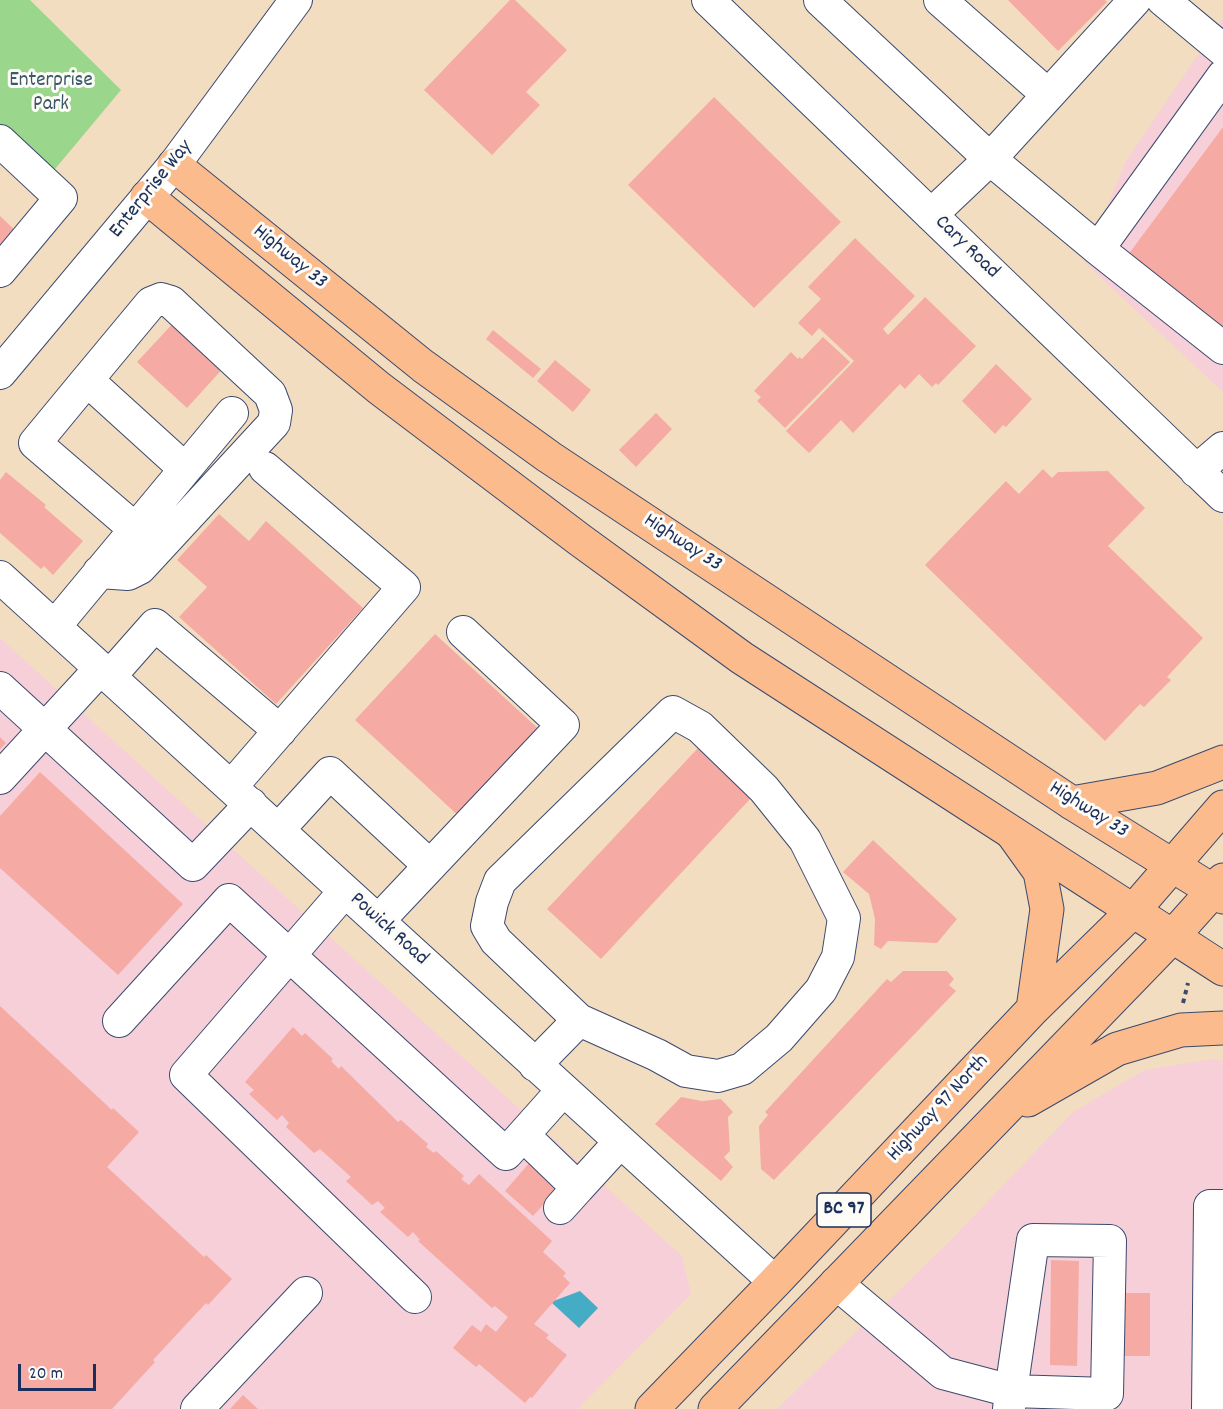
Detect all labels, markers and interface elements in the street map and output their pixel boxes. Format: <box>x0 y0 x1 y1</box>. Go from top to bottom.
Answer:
park label: Enterprise Park <box>9 69 93 119</box>
street label: Enterprise Way <box>105 136 199 244</box>
street label: Cary Road <box>928 211 1004 285</box>
street label: Highway 33 <box>247 220 331 296</box>
street label: Highway 33 <box>638 509 726 579</box>
street label: Highway 33 <box>1044 777 1132 845</box>
street label: Powick Road <box>343 888 433 972</box>
street label: Highway 97 North <box>883 1050 995 1168</box>
road number: BC 97 <box>817 1193 871 1227</box>
scale bar <box>21 1352 99 1390</box>
text: 20 m <box>29 1362 63 1387</box>

